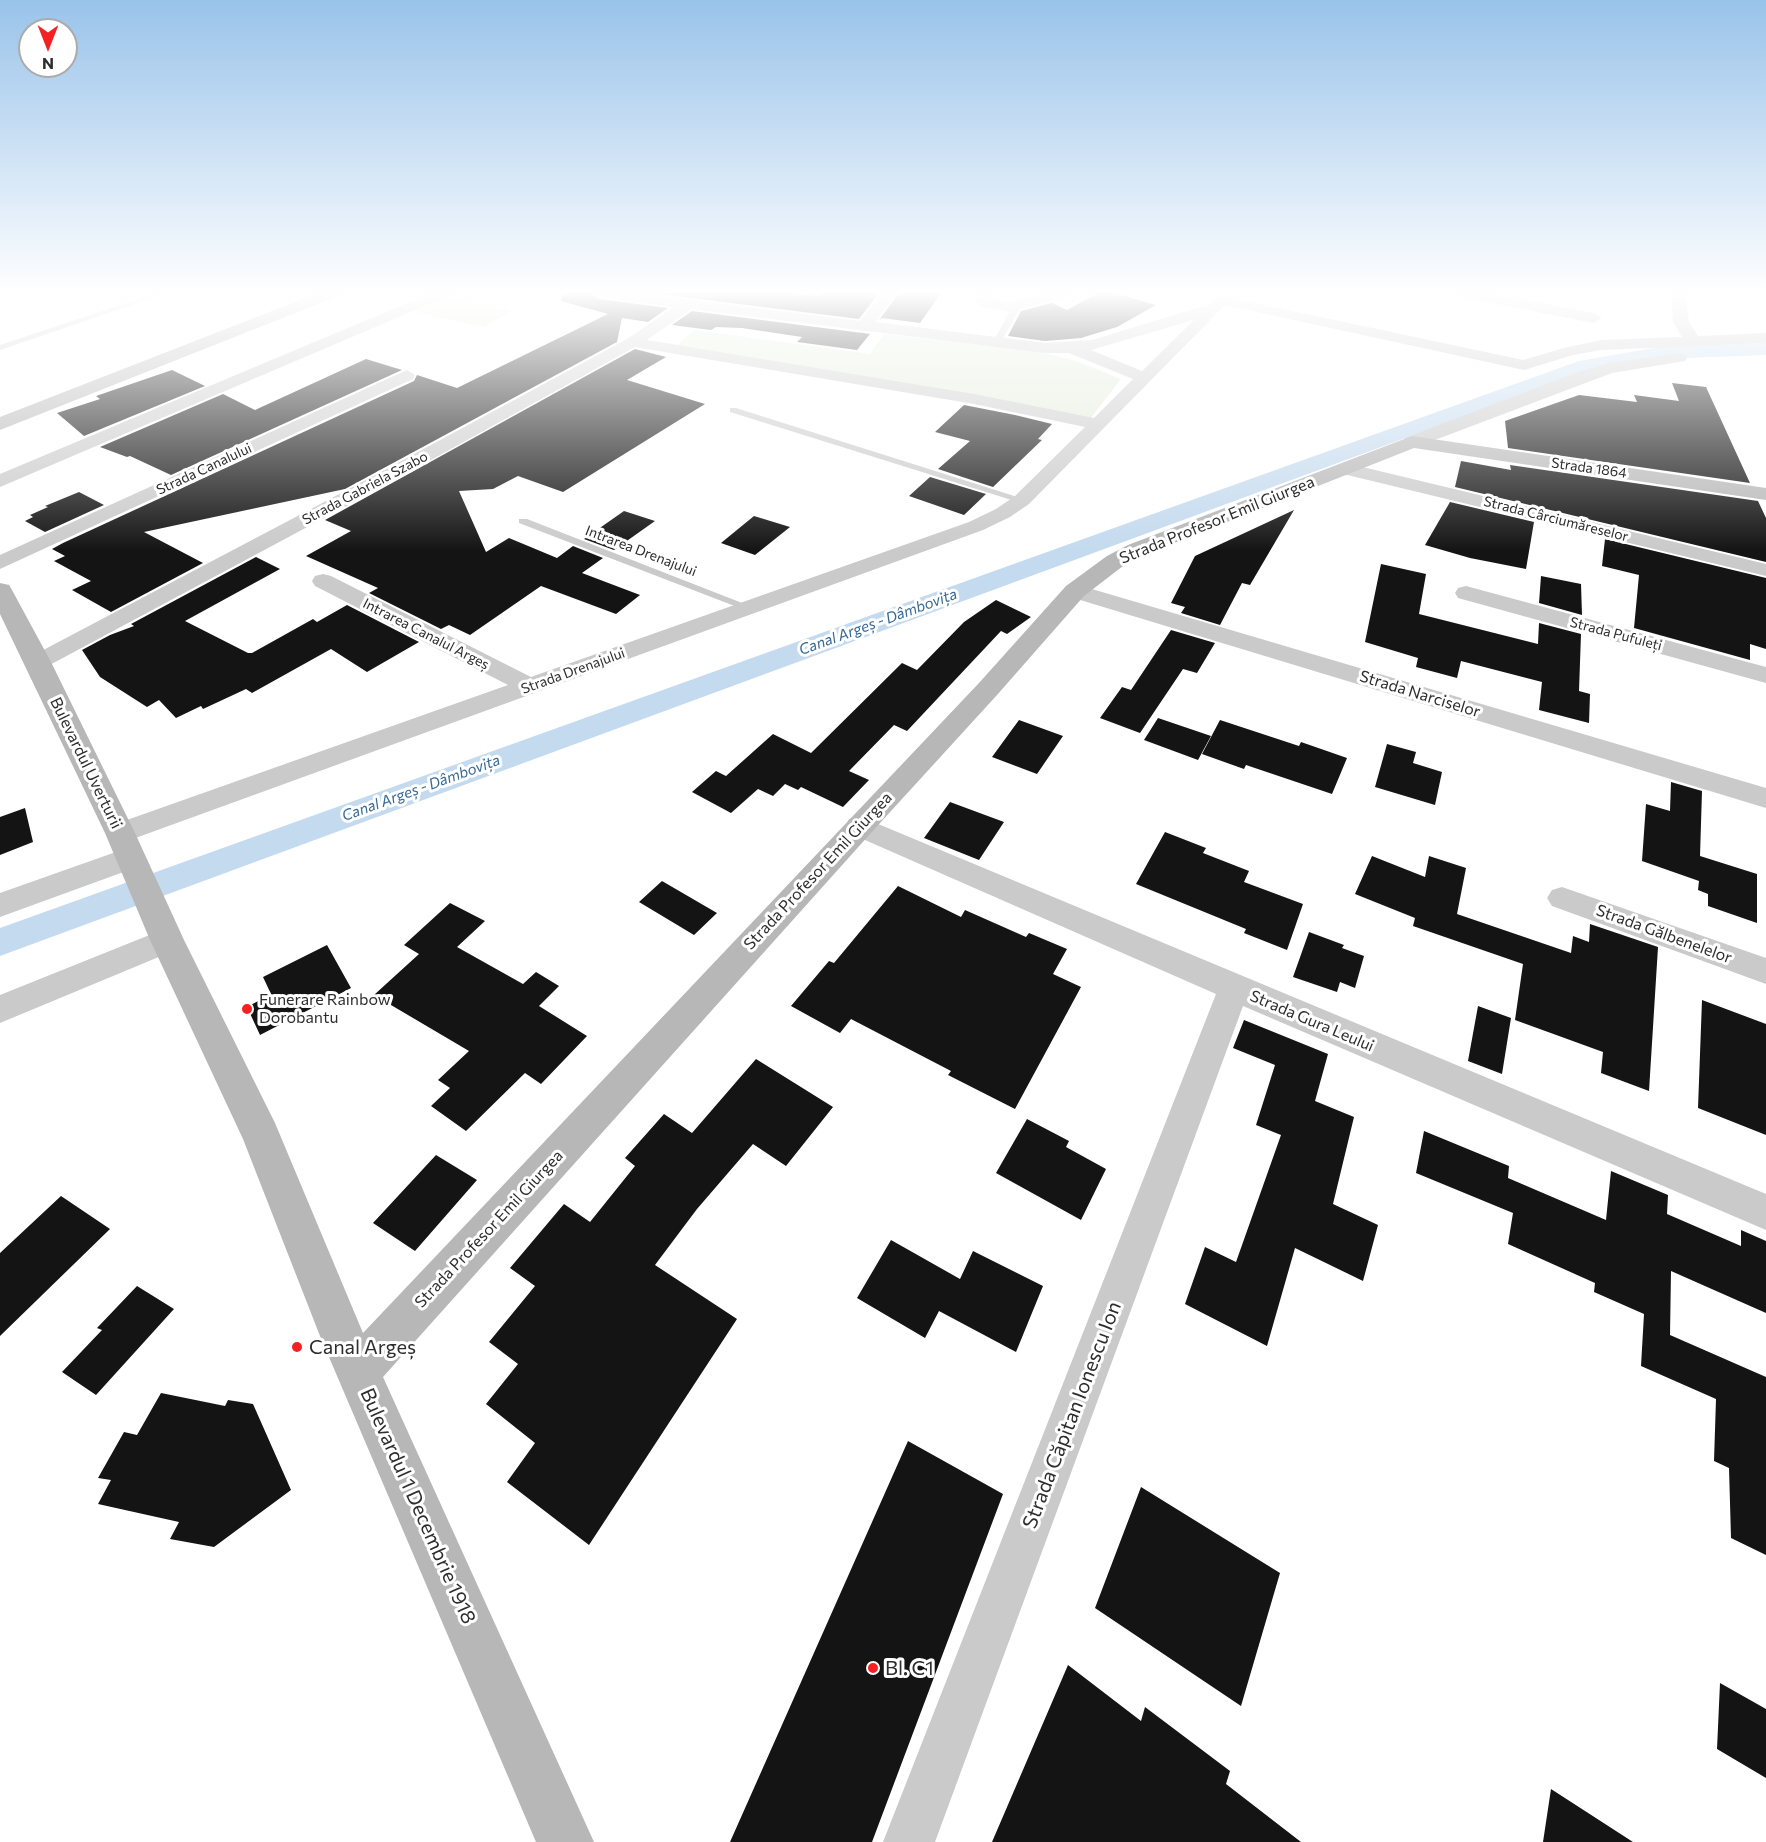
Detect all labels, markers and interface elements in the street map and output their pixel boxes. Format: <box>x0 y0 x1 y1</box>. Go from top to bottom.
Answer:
north arrow <box>18 18 78 78</box>
text: N <box>42 55 54 74</box>
street label: Strada Canalului <box>154 440 254 498</box>
street label: Strada Gabriela Szabo <box>299 448 431 528</box>
street label: Strada 1864 <box>1550 454 1628 482</box>
street label: Strada Profesor Emil Giurgea <box>1117 472 1317 568</box>
street label: Strada Cârciumăreselor <box>1482 493 1630 545</box>
street label: Intrarea Drenajului <box>583 522 699 580</box>
water label: Canal Argeș - Dâmbovița <box>796 585 960 659</box>
street label: Intrarea Canalul Argeș <box>360 595 492 673</box>
street label: Strada Pufuleți <box>1568 614 1664 654</box>
street label: Strada Drenajului <box>519 644 627 698</box>
street label: Strada Narciselor <box>1357 666 1483 722</box>
street label: Bulevardul Uverturii <box>46 694 126 832</box>
water label: Canal Argeș - Dâmbovița <box>339 751 503 825</box>
street label: Strada Profesor Emil Giurgea <box>740 788 896 954</box>
street label: Strada Gălbenelelor <box>1593 900 1735 968</box>
street label: Strada Gura Leului <box>1247 986 1377 1056</box>
place label: Funerare Rainbow Dorobantu <box>259 990 391 1028</box>
marker: Funerare Rainbow Dorobantu <box>240 1002 254 1016</box>
street label: Strada Profesor Emil Giurgea <box>411 1146 567 1312</box>
street label: Strada Căpitan Ionescu Ion <box>1018 1298 1126 1532</box>
place label: Canal Argeș <box>309 1335 416 1359</box>
marker: Canal Argeș <box>290 1340 304 1354</box>
street label: Bulevardul 1 Decembrie 1918 <box>355 1384 481 1628</box>
place label: Bl. C1 <box>885 1656 934 1680</box>
marker: Bl. C1 <box>866 1661 880 1675</box>

